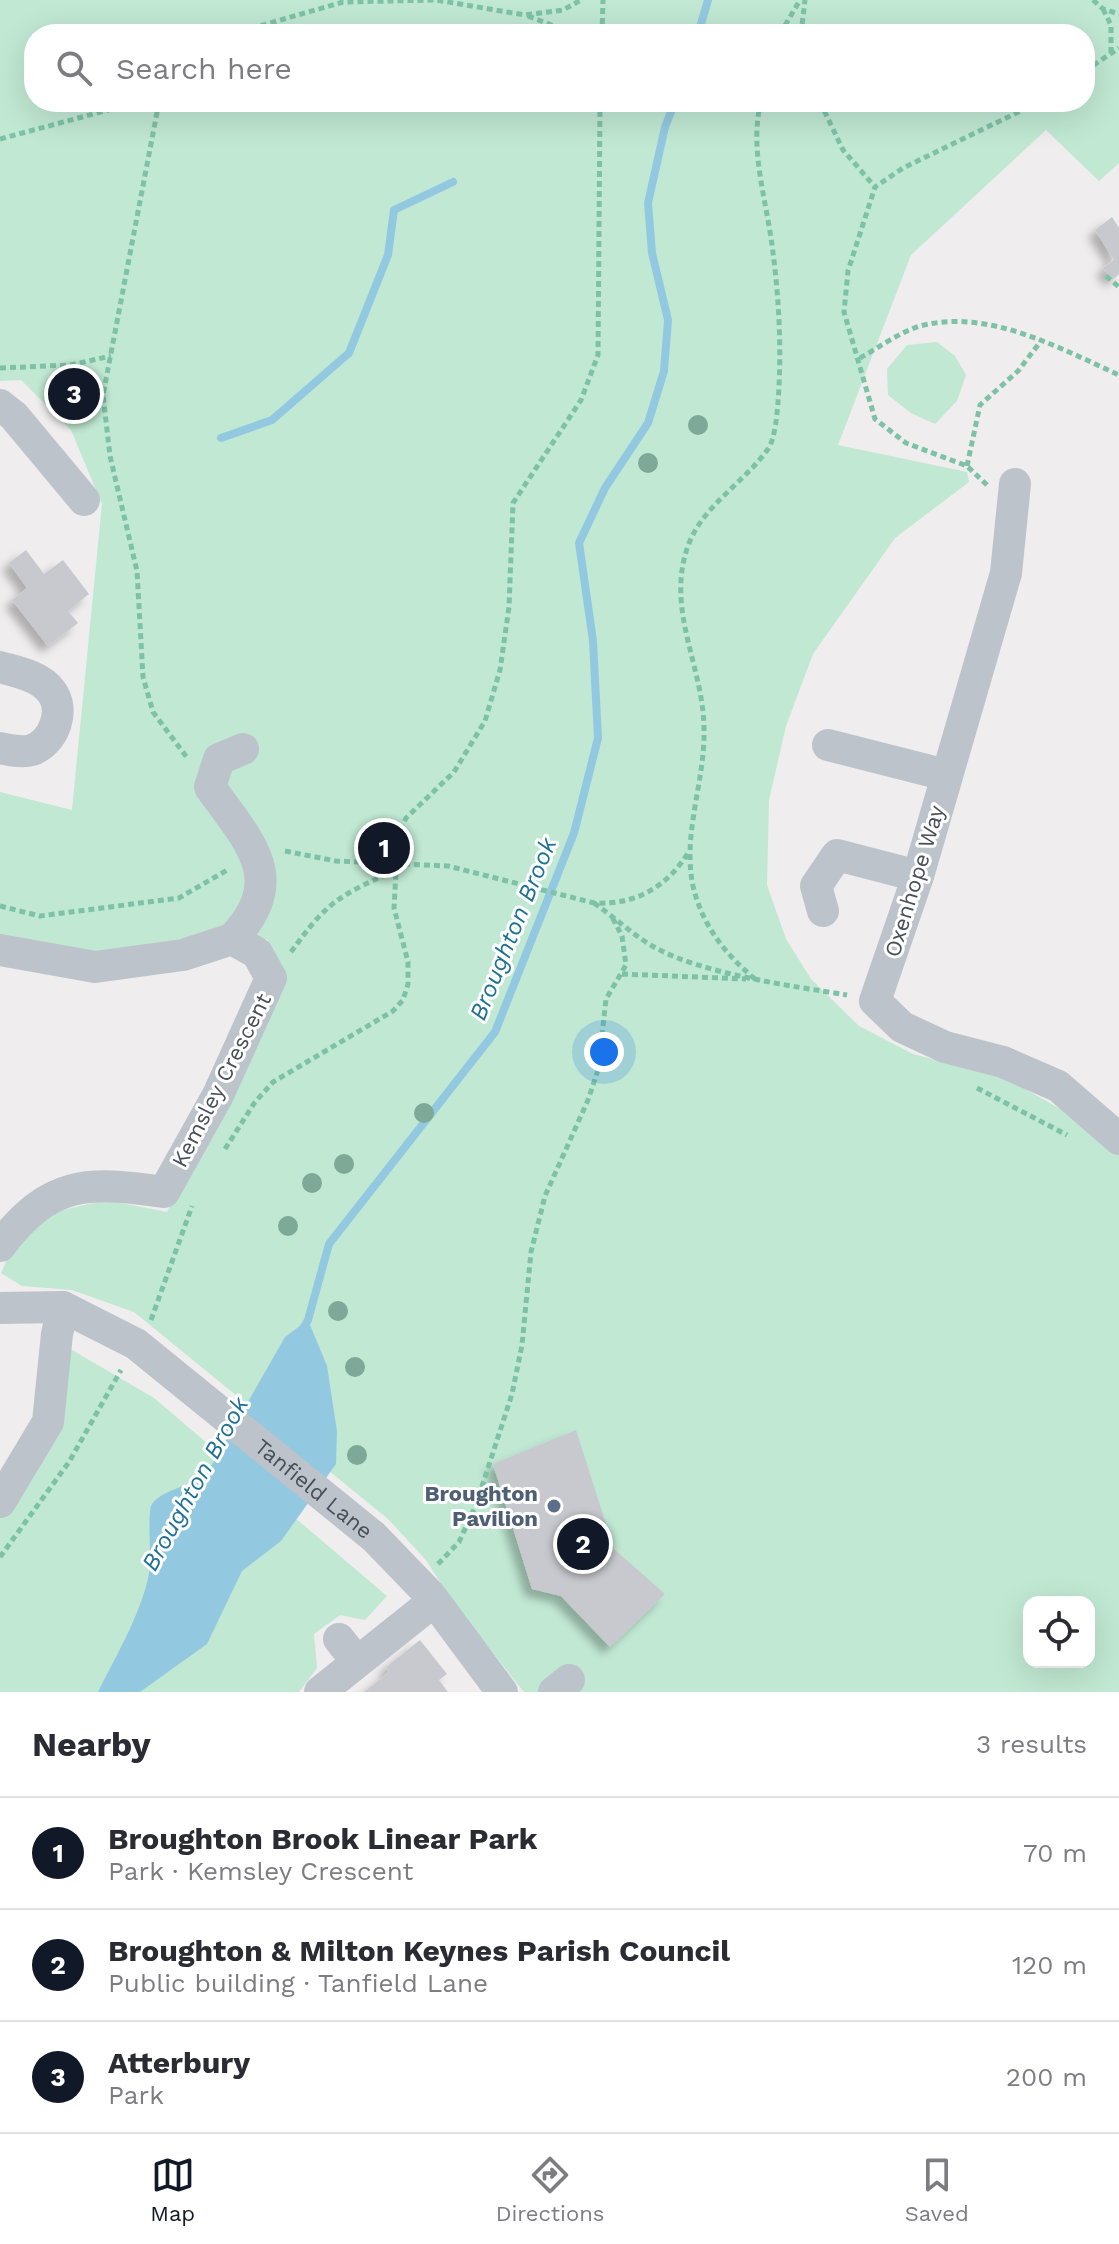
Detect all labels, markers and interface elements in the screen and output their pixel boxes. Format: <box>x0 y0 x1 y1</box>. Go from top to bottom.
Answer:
search box <box>24 24 1095 112</box>
icon: search <box>52 46 96 90</box>
text: Search here <box>116 51 292 86</box>
pin: 3 <box>48 364 100 424</box>
street label: Oxenhope Way <box>880 802 950 960</box>
pin: 1 <box>358 818 410 878</box>
water label: Broughton Brook <box>464 833 563 1024</box>
street label: Kemsley Crescent <box>167 989 276 1171</box>
your location <box>584 1032 624 1072</box>
water label: Broughton Brook <box>136 1391 255 1576</box>
street label: Tanfield Lane <box>250 1434 378 1544</box>
place label: Broughton Pavilion <box>425 1481 538 1531</box>
marker: Broughton Pavilion <box>545 1497 563 1515</box>
pin: 2 <box>557 1514 609 1574</box>
map controls <box>1023 1596 1095 1668</box>
button: locate <box>1023 1596 1095 1668</box>
text: Nearby <box>32 1724 151 1764</box>
text: 3 results <box>976 1729 1087 1759</box>
text: Broughton Brook Linear Park <box>108 1821 537 1856</box>
text: 1 <box>52 1838 64 1868</box>
text: 70 m <box>1023 1838 1087 1868</box>
text: Park · Kemsley Crescent <box>108 1856 413 1886</box>
text: Broughton & Milton Keynes Parish Council <box>108 1933 730 1968</box>
text: 2 <box>50 1950 66 1980</box>
text: 120 m <box>1012 1950 1087 1980</box>
text: Public building · Tanfield Lane <box>108 1968 488 1998</box>
text: Atterbury <box>108 2045 250 2080</box>
text: 3 <box>50 2062 66 2092</box>
text: 200 m <box>1006 2062 1087 2092</box>
text: Park <box>108 2080 164 2110</box>
tab: Map <box>150 2153 195 2226</box>
tab: Directions <box>496 2153 604 2226</box>
tab: Saved <box>905 2153 969 2226</box>

